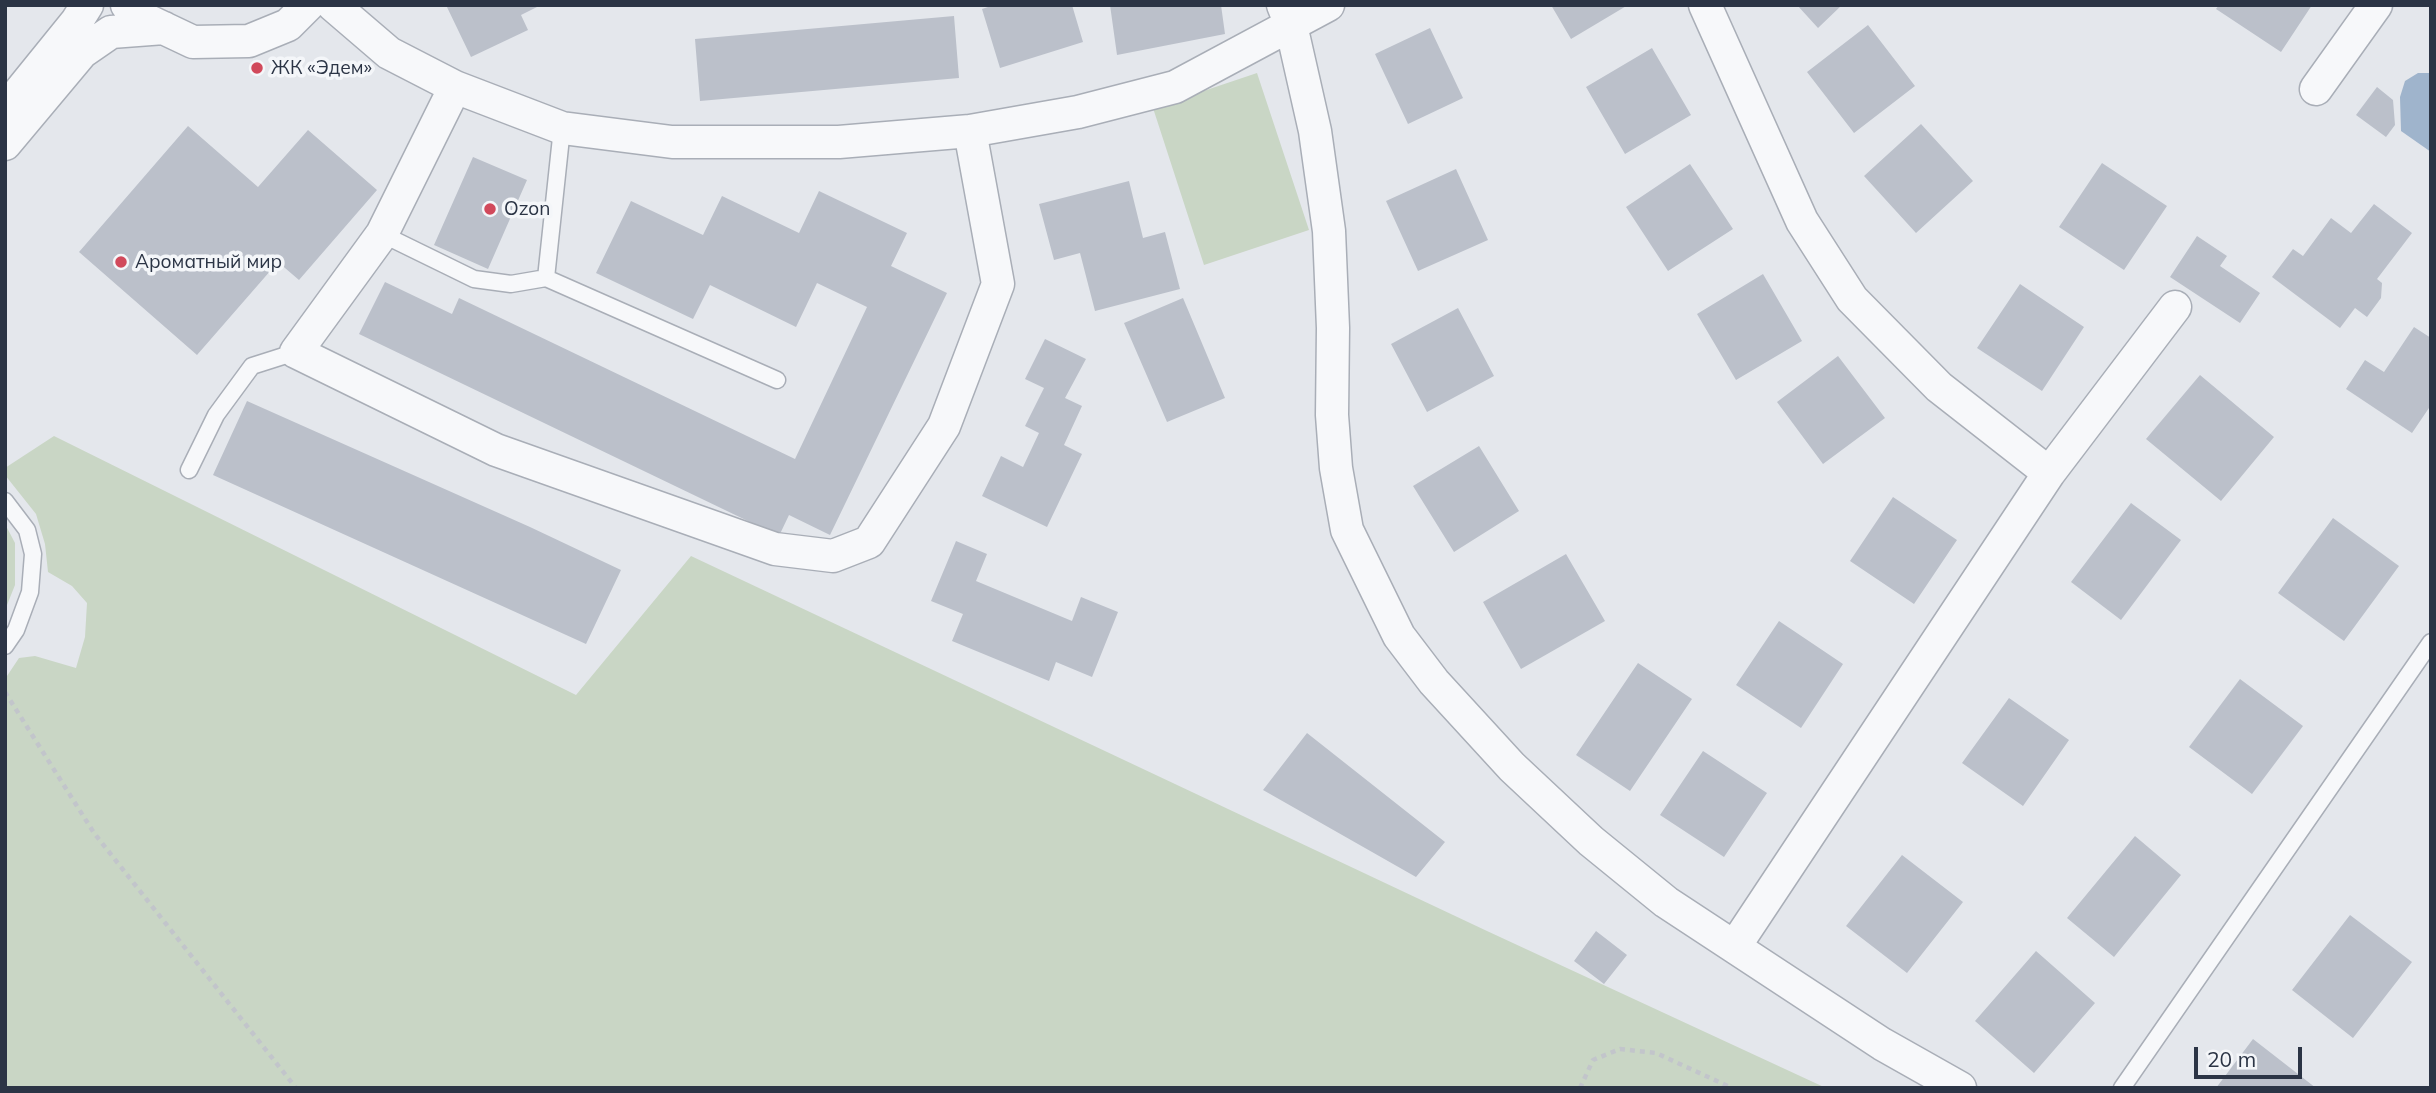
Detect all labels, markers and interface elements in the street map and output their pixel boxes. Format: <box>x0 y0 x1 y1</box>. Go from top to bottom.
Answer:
place label: ЖК «Эдем» <box>271 57 372 79</box>
marker: ЖК «Эдем» <box>249 60 265 76</box>
place label: Ozon <box>504 198 550 220</box>
marker: Ozon <box>482 201 498 217</box>
place label: Ароматный мир <box>135 251 282 273</box>
marker: Ароматный мир <box>113 254 129 270</box>
scale bar <box>2198 1034 2306 1078</box>
text: 20 m <box>2207 1046 2256 1072</box>

